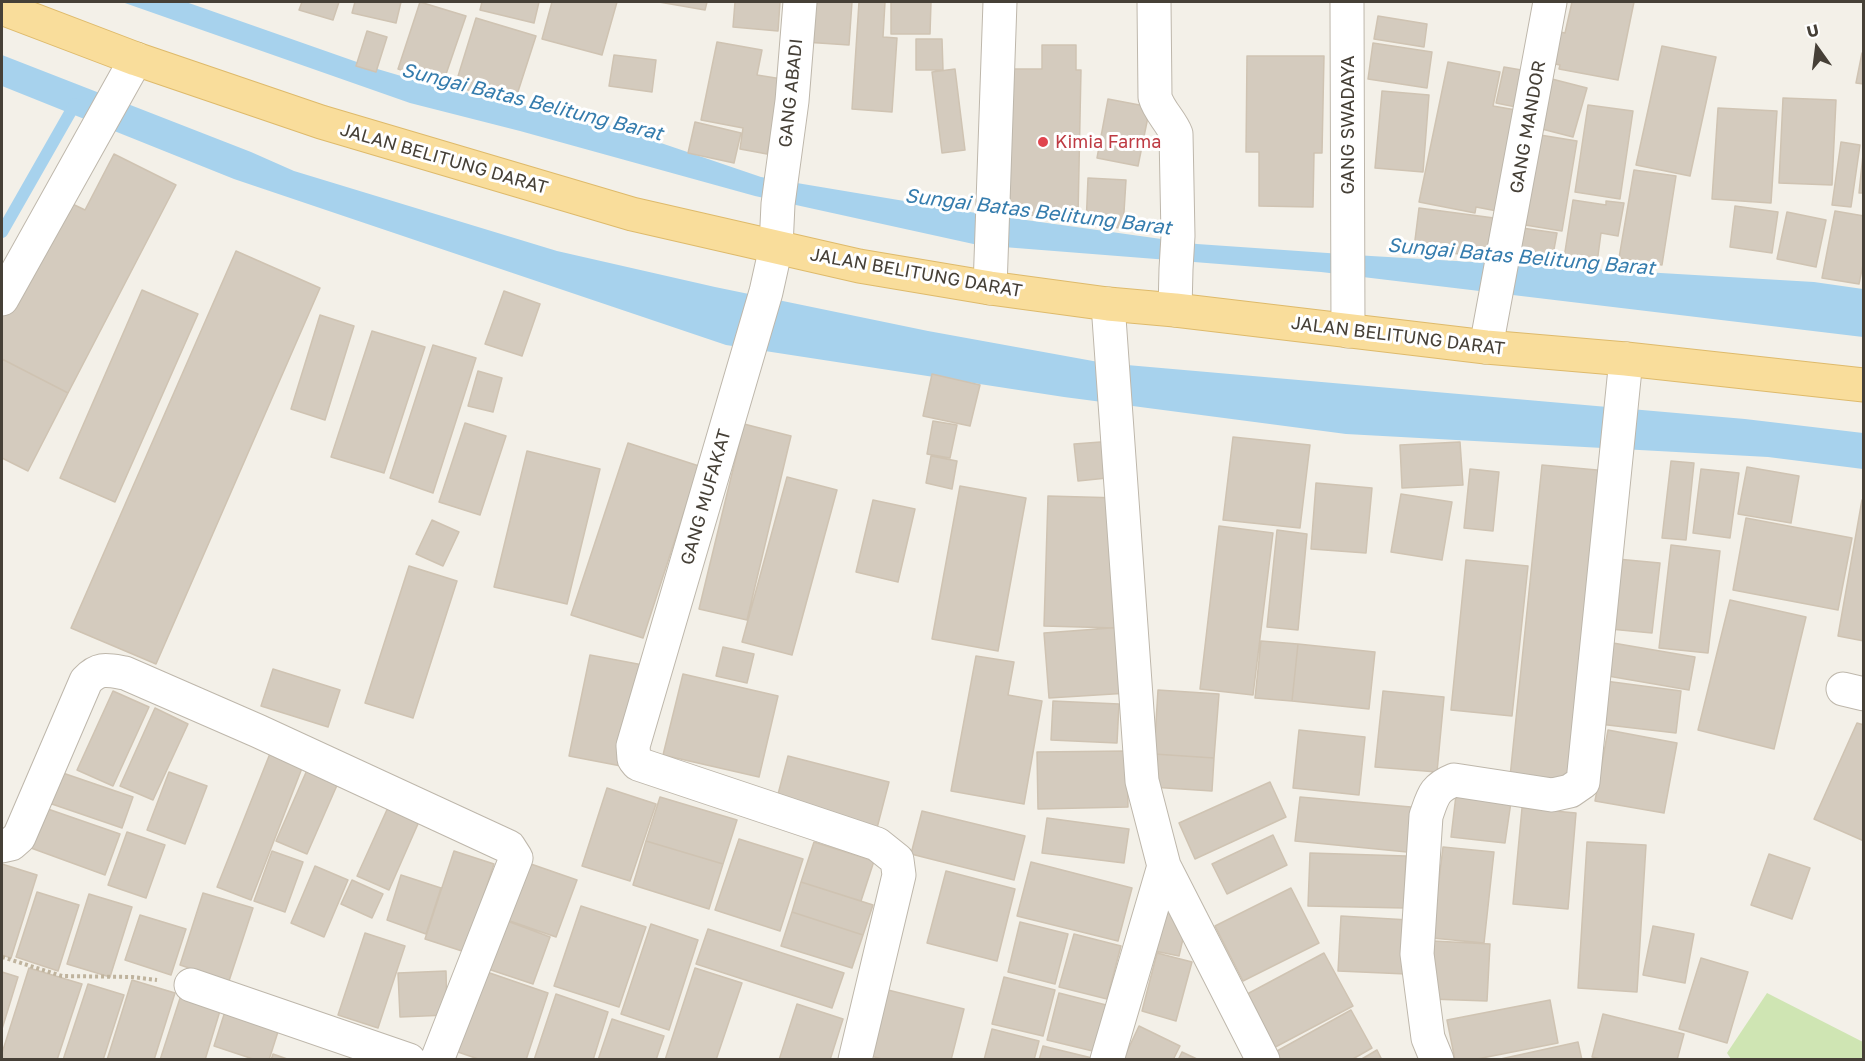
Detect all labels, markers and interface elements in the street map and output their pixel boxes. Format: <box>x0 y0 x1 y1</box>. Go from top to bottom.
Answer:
north arrow <box>1787 18 1847 78</box>
text: U <box>1805 19 1821 42</box>
street label: GANG ABADI <box>775 38 807 148</box>
street label: GANG SWADAYA <box>1337 55 1359 195</box>
water label: Sungai Batas Belitung Barat <box>399 58 665 146</box>
street label: GANG MANDOR <box>1506 59 1550 195</box>
street label: JALAN BELITUNG DARAT <box>338 119 550 199</box>
place label: Kimia Farma <box>1055 131 1161 153</box>
marker: Kimia Farma <box>1036 135 1050 149</box>
water label: Sungai Batas Belitung Barat <box>903 184 1173 240</box>
water label: Sungai Batas Belitung Barat <box>1386 233 1656 281</box>
street label: JALAN BELITUNG DARAT <box>808 244 1024 302</box>
street label: JALAN BELITUNG DARAT <box>1290 312 1506 360</box>
street label: GANG MUFAKAT <box>676 427 736 567</box>

